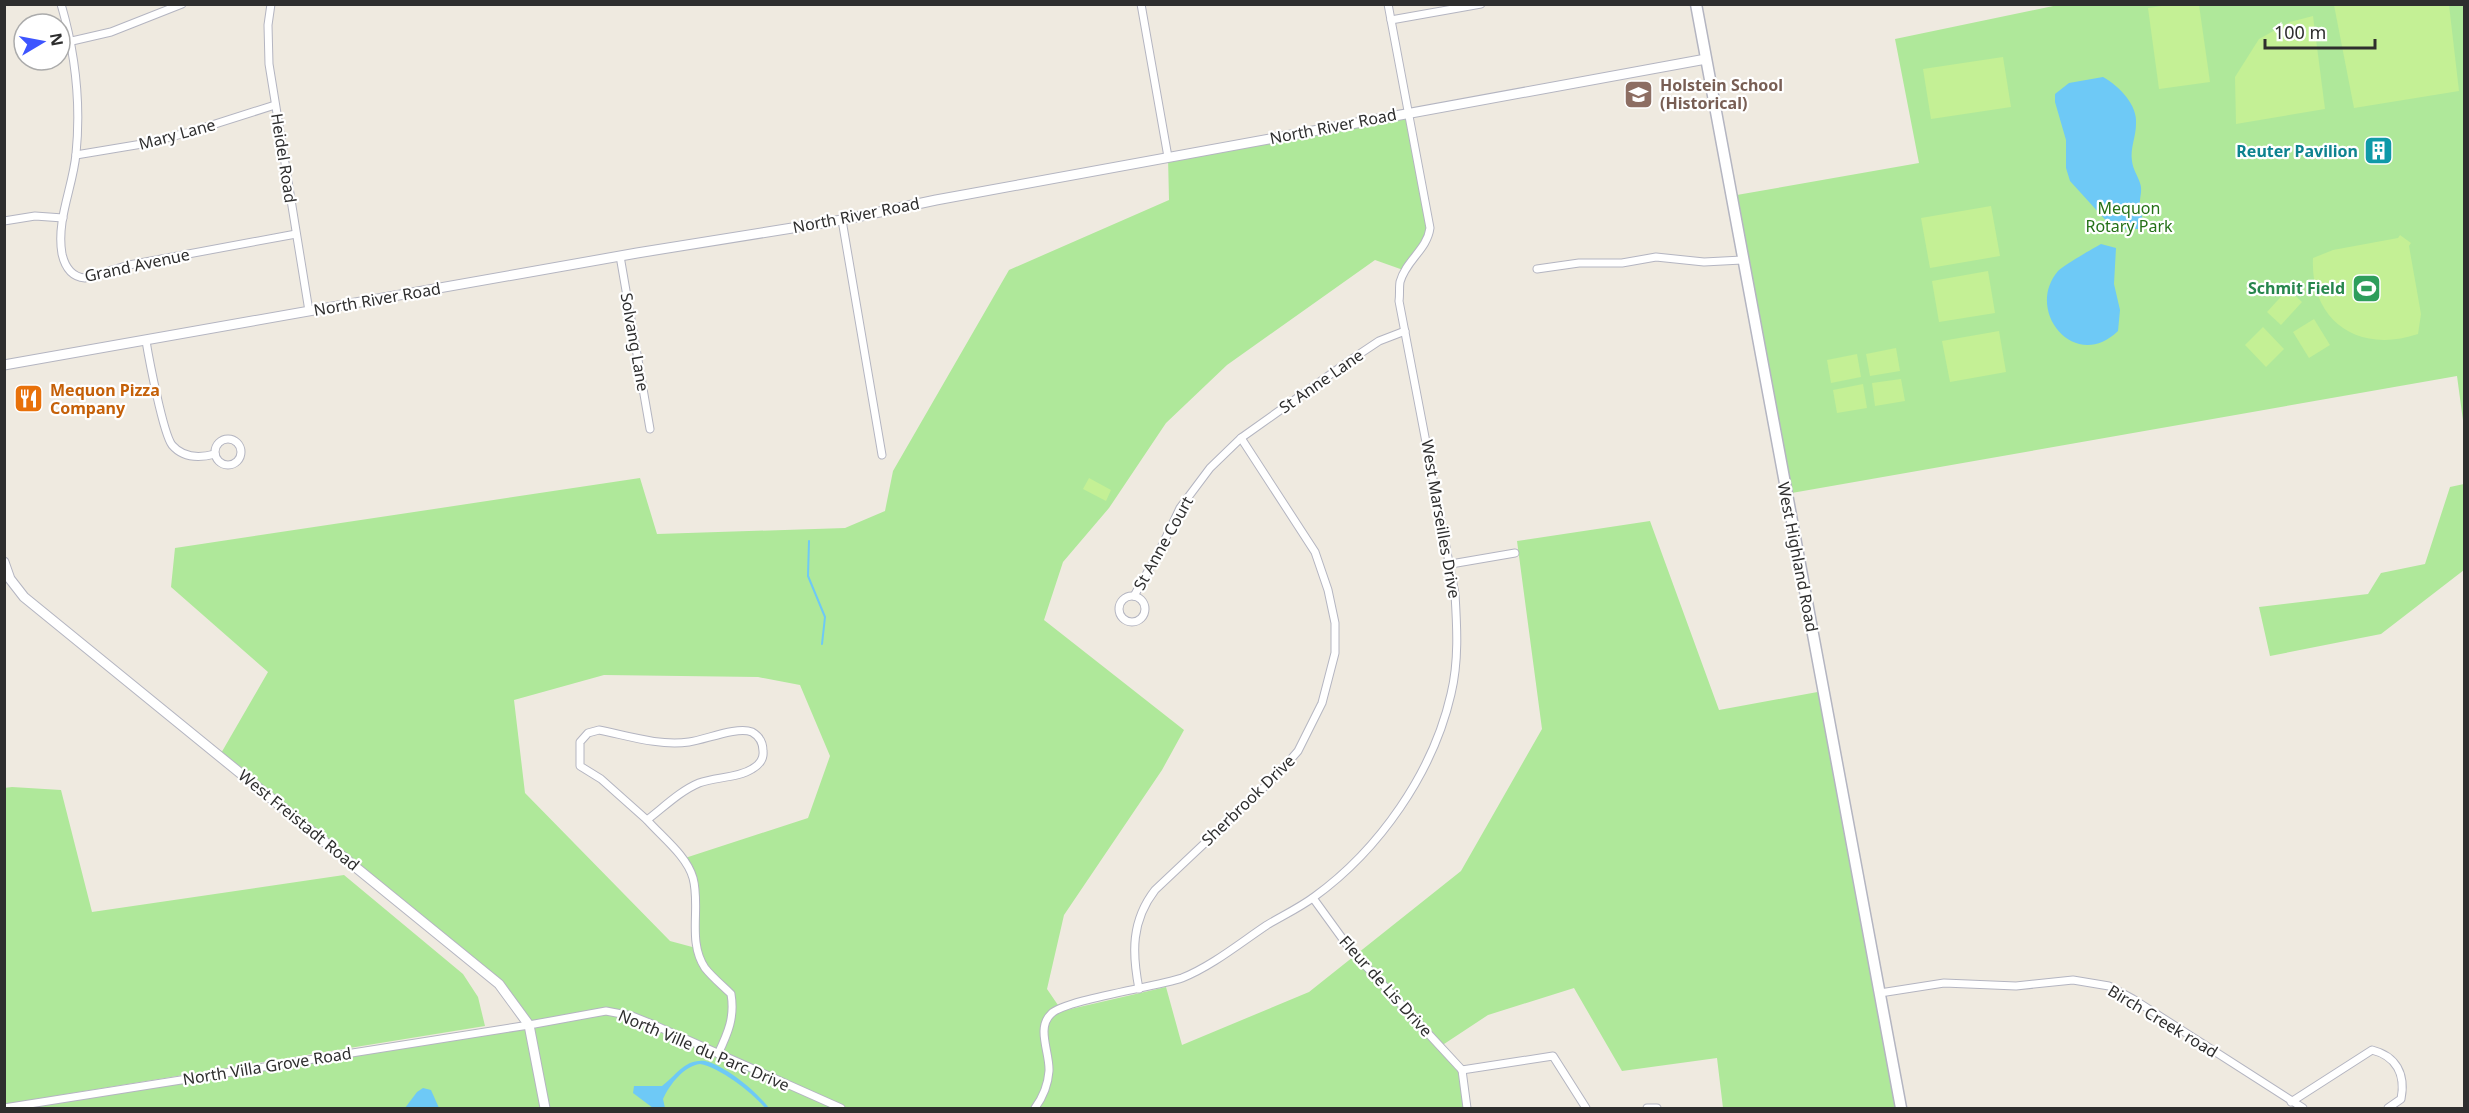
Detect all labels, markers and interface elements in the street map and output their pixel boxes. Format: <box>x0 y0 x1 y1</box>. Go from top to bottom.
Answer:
north arrow <box>12 12 72 72</box>
scale bar <box>2265 12 2374 50</box>
text: 100 m <box>2274 20 2326 44</box>
text: N <box>45 31 69 48</box>
place label: Holstein School (Historical) <box>1660 74 1783 114</box>
school or university icon: Holstein School (Historical) <box>1623 78 1655 110</box>
street label: North River Road <box>1268 103 1398 149</box>
street label: Heidel Road <box>266 112 302 204</box>
street label: Mary Lane <box>136 113 218 155</box>
building icon: Reuter Pavilion <box>2363 135 2395 167</box>
place label: Reuter Pavilion <box>2236 140 2358 162</box>
street label: North River Road <box>791 192 921 238</box>
park label: Mequon Rotary Park <box>2085 197 2173 237</box>
street label: Grand Avenue <box>82 243 192 287</box>
sports icon: Schmit Field <box>2350 272 2382 304</box>
street label: North River Road <box>312 277 442 321</box>
place label: Schmit Field <box>2248 277 2345 299</box>
street label: Solvang Lane <box>615 291 655 393</box>
street label: St Anne Lane <box>1274 344 1368 418</box>
place label: Mequon Pizza Company <box>50 379 160 419</box>
restaurant icon: Mequon Pizza Company <box>13 383 45 415</box>
street label: West Marseilles Drive <box>1416 438 1466 600</box>
street label: West Highland Road <box>1773 480 1823 634</box>
street label: St Anne Court <box>1128 492 1198 594</box>
street label: Sherbrook Drive <box>1196 750 1300 850</box>
street label: West Freistadt Road <box>234 764 364 876</box>
street label: Fleur de Lis Drive <box>1335 931 1437 1041</box>
street label: Birch Creek road <box>2104 980 2222 1062</box>
street label: North Ville du Parc Drive <box>615 1004 793 1096</box>
street label: North Villa Grove Road <box>181 1042 353 1090</box>

